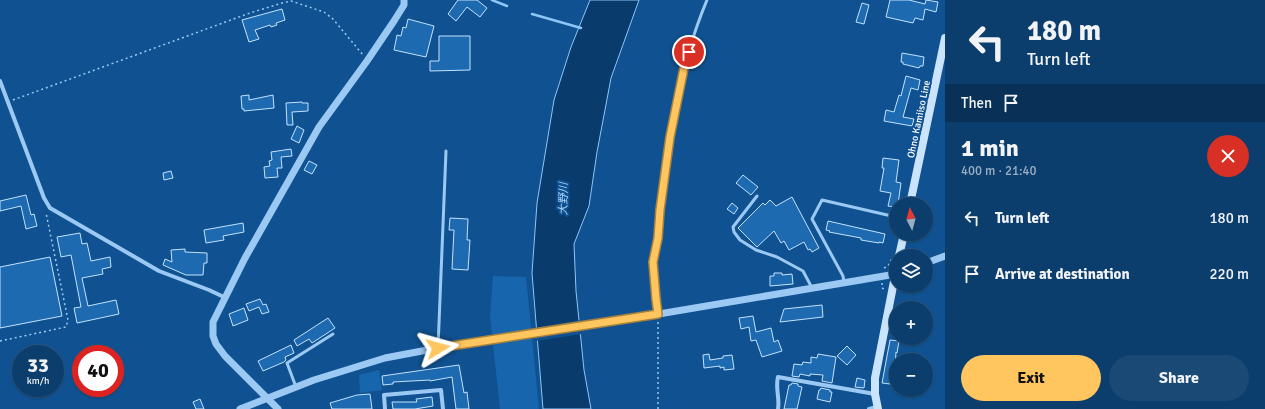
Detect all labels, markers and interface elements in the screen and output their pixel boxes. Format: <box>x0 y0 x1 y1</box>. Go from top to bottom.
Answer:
text: 180 m <box>1027 14 1101 48</box>
icon: left <box>961 16 1013 68</box>
pin <box>672 35 706 69</box>
icon: arrive <box>678 41 700 63</box>
text: Turn left <box>1027 48 1090 70</box>
street label: Ohno Kamiiso Line <box>905 79 933 159</box>
icon: arrive <box>1000 92 1022 114</box>
text: Then <box>961 94 992 112</box>
text: 1 min <box>961 133 1019 163</box>
button: close <box>1207 135 1249 177</box>
text: 400 m · 21:40 <box>961 163 1037 179</box>
water label: 大野川 <box>557 181 570 216</box>
north arrow <box>889 197 933 241</box>
map controls <box>889 197 933 397</box>
icon: left <box>961 207 983 229</box>
text: Turn left <box>995 209 1049 227</box>
text: 180 m <box>1209 209 1249 227</box>
button: layers <box>889 249 933 293</box>
icon: arrive <box>961 263 983 285</box>
text: Arrive at destination <box>995 265 1130 283</box>
text: 220 m <box>1209 265 1249 283</box>
button: + <box>889 301 933 345</box>
position arrow <box>417 327 459 369</box>
speed limit sign: 40 <box>72 345 124 397</box>
text: 33 <box>27 353 49 378</box>
button: − <box>889 353 933 397</box>
button: Exit <box>961 355 1101 401</box>
button: Share <box>1109 355 1249 401</box>
text: km/h <box>27 375 49 387</box>

